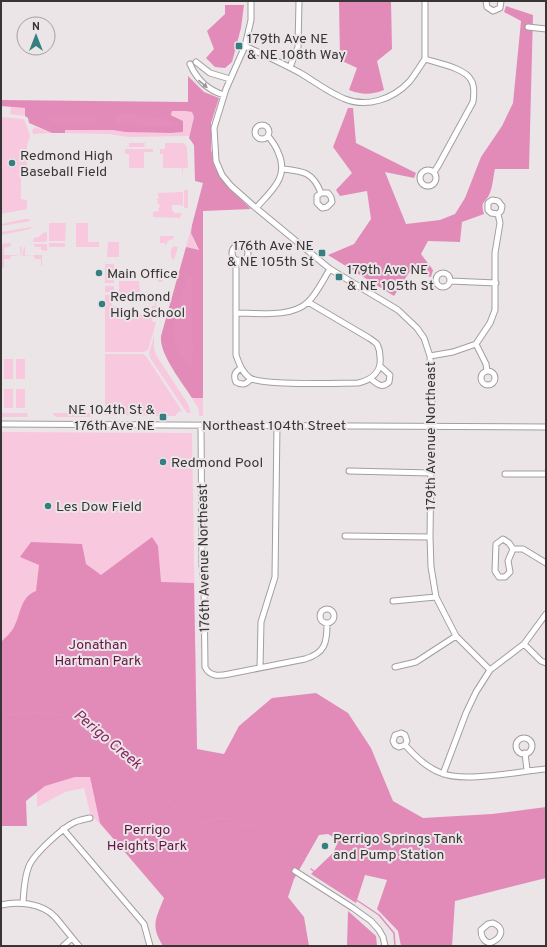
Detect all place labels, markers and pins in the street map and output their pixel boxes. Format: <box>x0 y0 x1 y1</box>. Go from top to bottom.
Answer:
place label: 179th Ave NE & NE 108th Way <box>247 31 346 64</box>
marker: 179th Ave NE & NE 108th Way <box>234 41 244 51</box>
place label: Redmond High Baseball Field <box>20 148 113 181</box>
marker: Redmond High Baseball Field <box>7 158 17 168</box>
place label: 176th Ave NE & NE 105th St <box>227 238 314 271</box>
marker: 176th Ave NE & NE 105th St <box>317 248 327 258</box>
place label: 179th Ave NE & NE 105th St <box>347 262 434 295</box>
place label: Main Office <box>107 266 178 283</box>
marker: Main Office <box>94 268 104 278</box>
marker: 179th Ave NE & NE 105th St <box>334 272 344 282</box>
place label: Redmond High School <box>110 289 185 322</box>
marker: Redmond High School <box>97 299 107 309</box>
place label: NE 104th St & 176th Ave NE <box>68 402 156 435</box>
marker: NE 104th St & 176th Ave NE <box>158 412 168 422</box>
place label: Redmond Pool <box>171 455 263 472</box>
marker: Redmond Pool <box>158 457 168 467</box>
place label: Les Dow Field <box>56 499 142 516</box>
marker: Les Dow Field <box>43 501 53 511</box>
place label: Perrigo Springs Tank and Pump Station <box>333 831 463 864</box>
marker: Perrigo Springs Tank and Pump Station <box>320 841 330 851</box>

